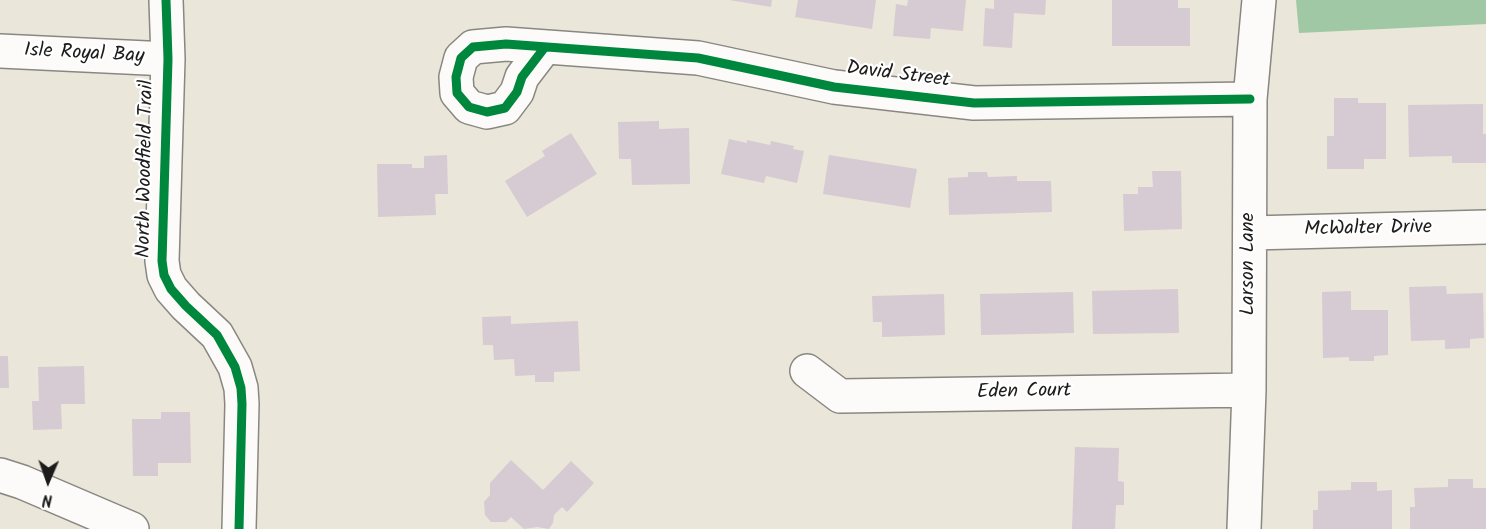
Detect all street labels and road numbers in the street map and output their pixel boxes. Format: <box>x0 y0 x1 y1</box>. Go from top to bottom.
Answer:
street label: Isle Royal Bay <box>23 40 145 70</box>
street label: David Street <box>845 58 951 94</box>
street label: North Woodfield Trail <box>133 80 161 258</box>
street label: Larson Lane <box>1238 212 1262 316</box>
street label: McWalter Drive <box>1304 217 1432 243</box>
street label: Eden Court <box>977 380 1071 406</box>

